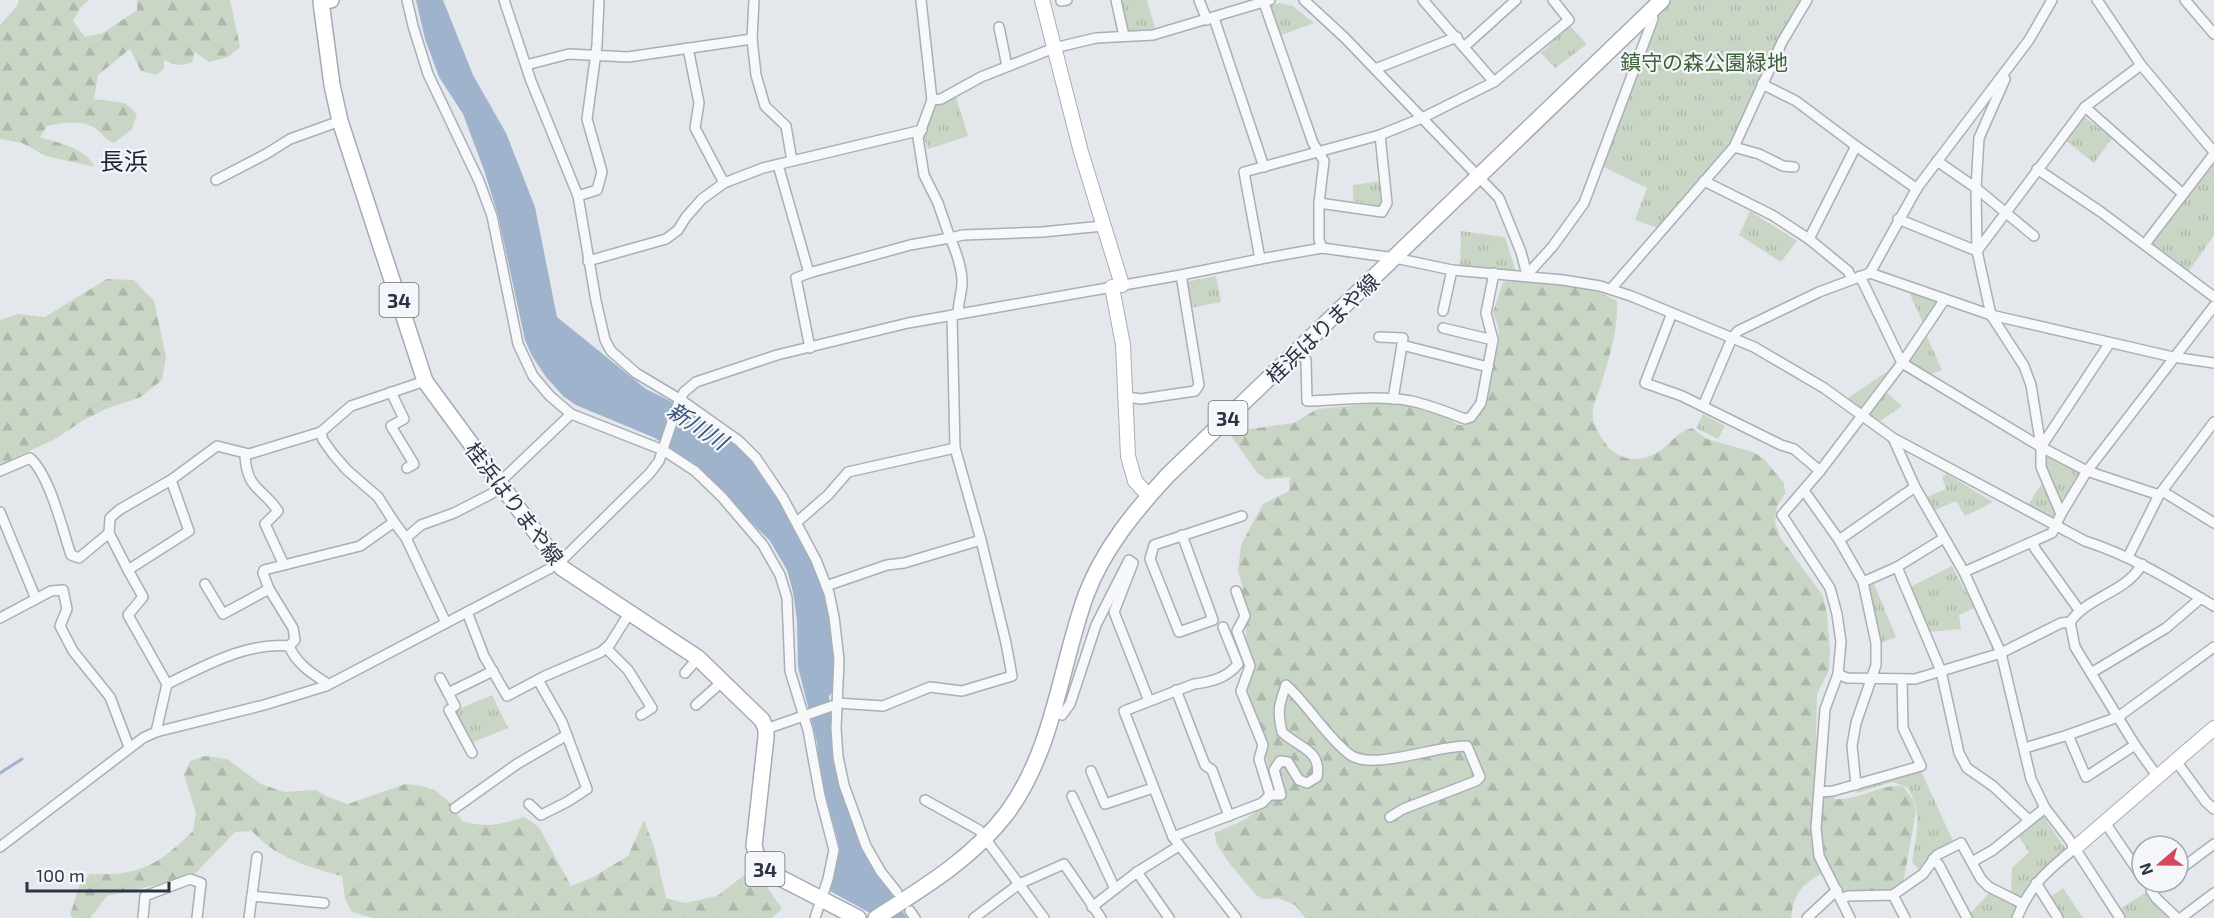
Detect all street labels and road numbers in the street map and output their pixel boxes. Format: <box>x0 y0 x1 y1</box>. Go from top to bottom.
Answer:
street label: 桂浜はりまや線 <box>1260 268 1384 388</box>
road number: 34 <box>380 283 418 317</box>
road number: 34 <box>1208 401 1248 435</box>
street label: 桂浜はりまや線 <box>461 437 569 569</box>
road number: 34 <box>746 852 784 886</box>

